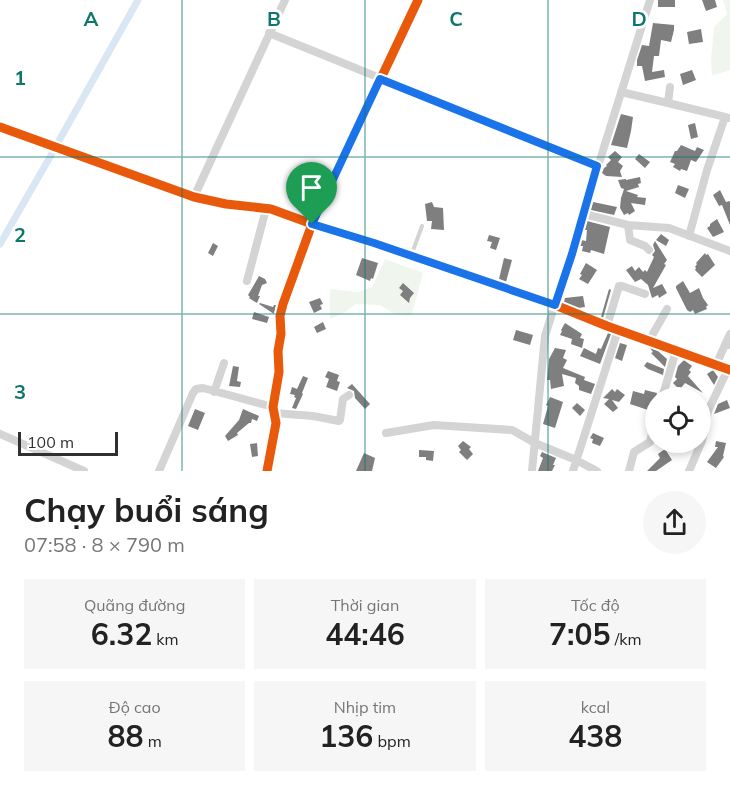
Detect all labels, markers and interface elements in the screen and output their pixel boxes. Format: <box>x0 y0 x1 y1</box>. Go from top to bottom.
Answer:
text: A <box>84 6 99 31</box>
text: B <box>267 6 281 31</box>
text: C <box>449 6 463 31</box>
text: D <box>631 6 647 31</box>
text: 1 <box>14 65 26 90</box>
pin <box>286 162 337 224</box>
icon: arrive <box>295 171 328 204</box>
text: 2 <box>14 222 26 247</box>
text: 3 <box>14 379 26 404</box>
map controls <box>645 387 711 453</box>
button: locate <box>645 387 711 453</box>
scale bar <box>18 429 118 456</box>
text: 100 m <box>27 432 74 452</box>
text: Chạy buổi sáng <box>24 489 269 530</box>
button: share <box>643 491 706 554</box>
text: 07:58 · 8 × 790 m <box>24 532 185 557</box>
text: Quãng đường <box>84 595 185 615</box>
text: Thời gian <box>331 595 399 615</box>
text: Tốc độ <box>571 595 620 615</box>
text: 6.32 <box>91 615 152 653</box>
text: 44:46 <box>325 615 405 653</box>
text: 7:05 <box>549 615 611 653</box>
text: km <box>152 629 179 649</box>
text: /km <box>611 629 642 649</box>
text: Độ cao <box>109 697 161 717</box>
text: Nhịp tim <box>334 697 396 717</box>
text: kcal <box>581 697 610 717</box>
text: 88 <box>108 717 144 755</box>
text: 136 <box>319 717 373 755</box>
text: 438 <box>568 717 622 755</box>
text: m <box>144 731 162 751</box>
text: bpm <box>373 731 411 751</box>

